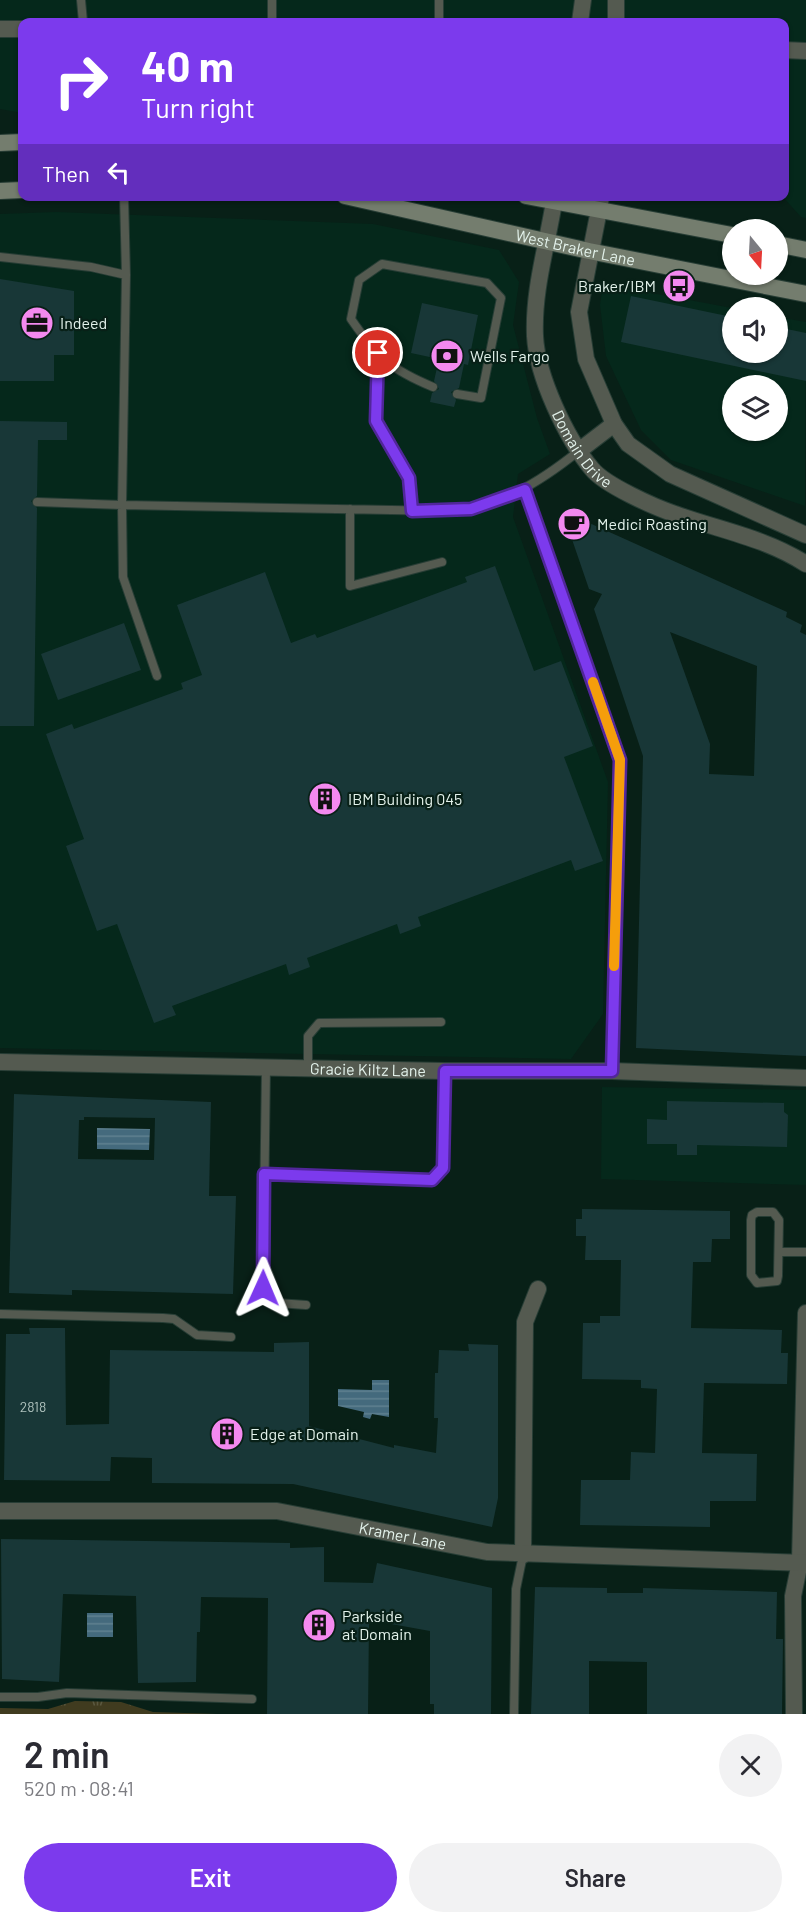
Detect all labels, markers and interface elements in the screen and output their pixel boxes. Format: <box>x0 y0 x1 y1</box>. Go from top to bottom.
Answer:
text: 40 m <box>141 40 234 90</box>
icon: right <box>42 42 120 120</box>
text: Turn right <box>141 91 255 123</box>
icon: left <box>102 156 135 189</box>
text: Then <box>42 160 90 186</box>
north arrow <box>722 219 788 285</box>
map controls <box>722 219 788 441</box>
street label: West Braker Lane <box>514 225 637 269</box>
bus stop icon: Braker/IBM <box>661 268 697 304</box>
place label: Braker/IBM <box>578 276 656 295</box>
button: sound <box>722 297 788 363</box>
office icon: Indeed <box>19 305 55 341</box>
place label: Indeed <box>60 313 107 332</box>
pin <box>352 327 403 378</box>
icon: arrive <box>361 336 394 369</box>
bank icon: Wells Fargo <box>429 338 465 374</box>
place label: Wells Fargo <box>470 346 550 365</box>
button: layers <box>722 375 788 441</box>
street label: Domain Drive <box>549 407 616 491</box>
cafe icon: Medici Roasting <box>556 506 592 542</box>
place label: Medici Roasting <box>597 514 707 533</box>
building icon: IBM Building 045 <box>307 781 343 817</box>
place label: IBM Building 045 <box>348 789 462 808</box>
street label: Gracie Kiltz Lane <box>310 1058 426 1080</box>
position arrow <box>231 1256 295 1320</box>
house number: 2818 <box>20 1398 46 1415</box>
building icon: Edge at Domain <box>209 1416 245 1452</box>
place label: Edge at Domain <box>250 1424 359 1443</box>
street label: Kramer Lane <box>357 1517 448 1553</box>
place label: Parkside at Domain <box>342 1606 412 1643</box>
building icon: Parkside at Domain <box>301 1607 337 1643</box>
text: 2 min <box>24 1732 110 1775</box>
button: close <box>719 1734 782 1797</box>
text: 520 m · 08:41 <box>24 1776 134 1800</box>
button: Exit <box>24 1843 397 1912</box>
button: Share <box>409 1843 782 1912</box>

